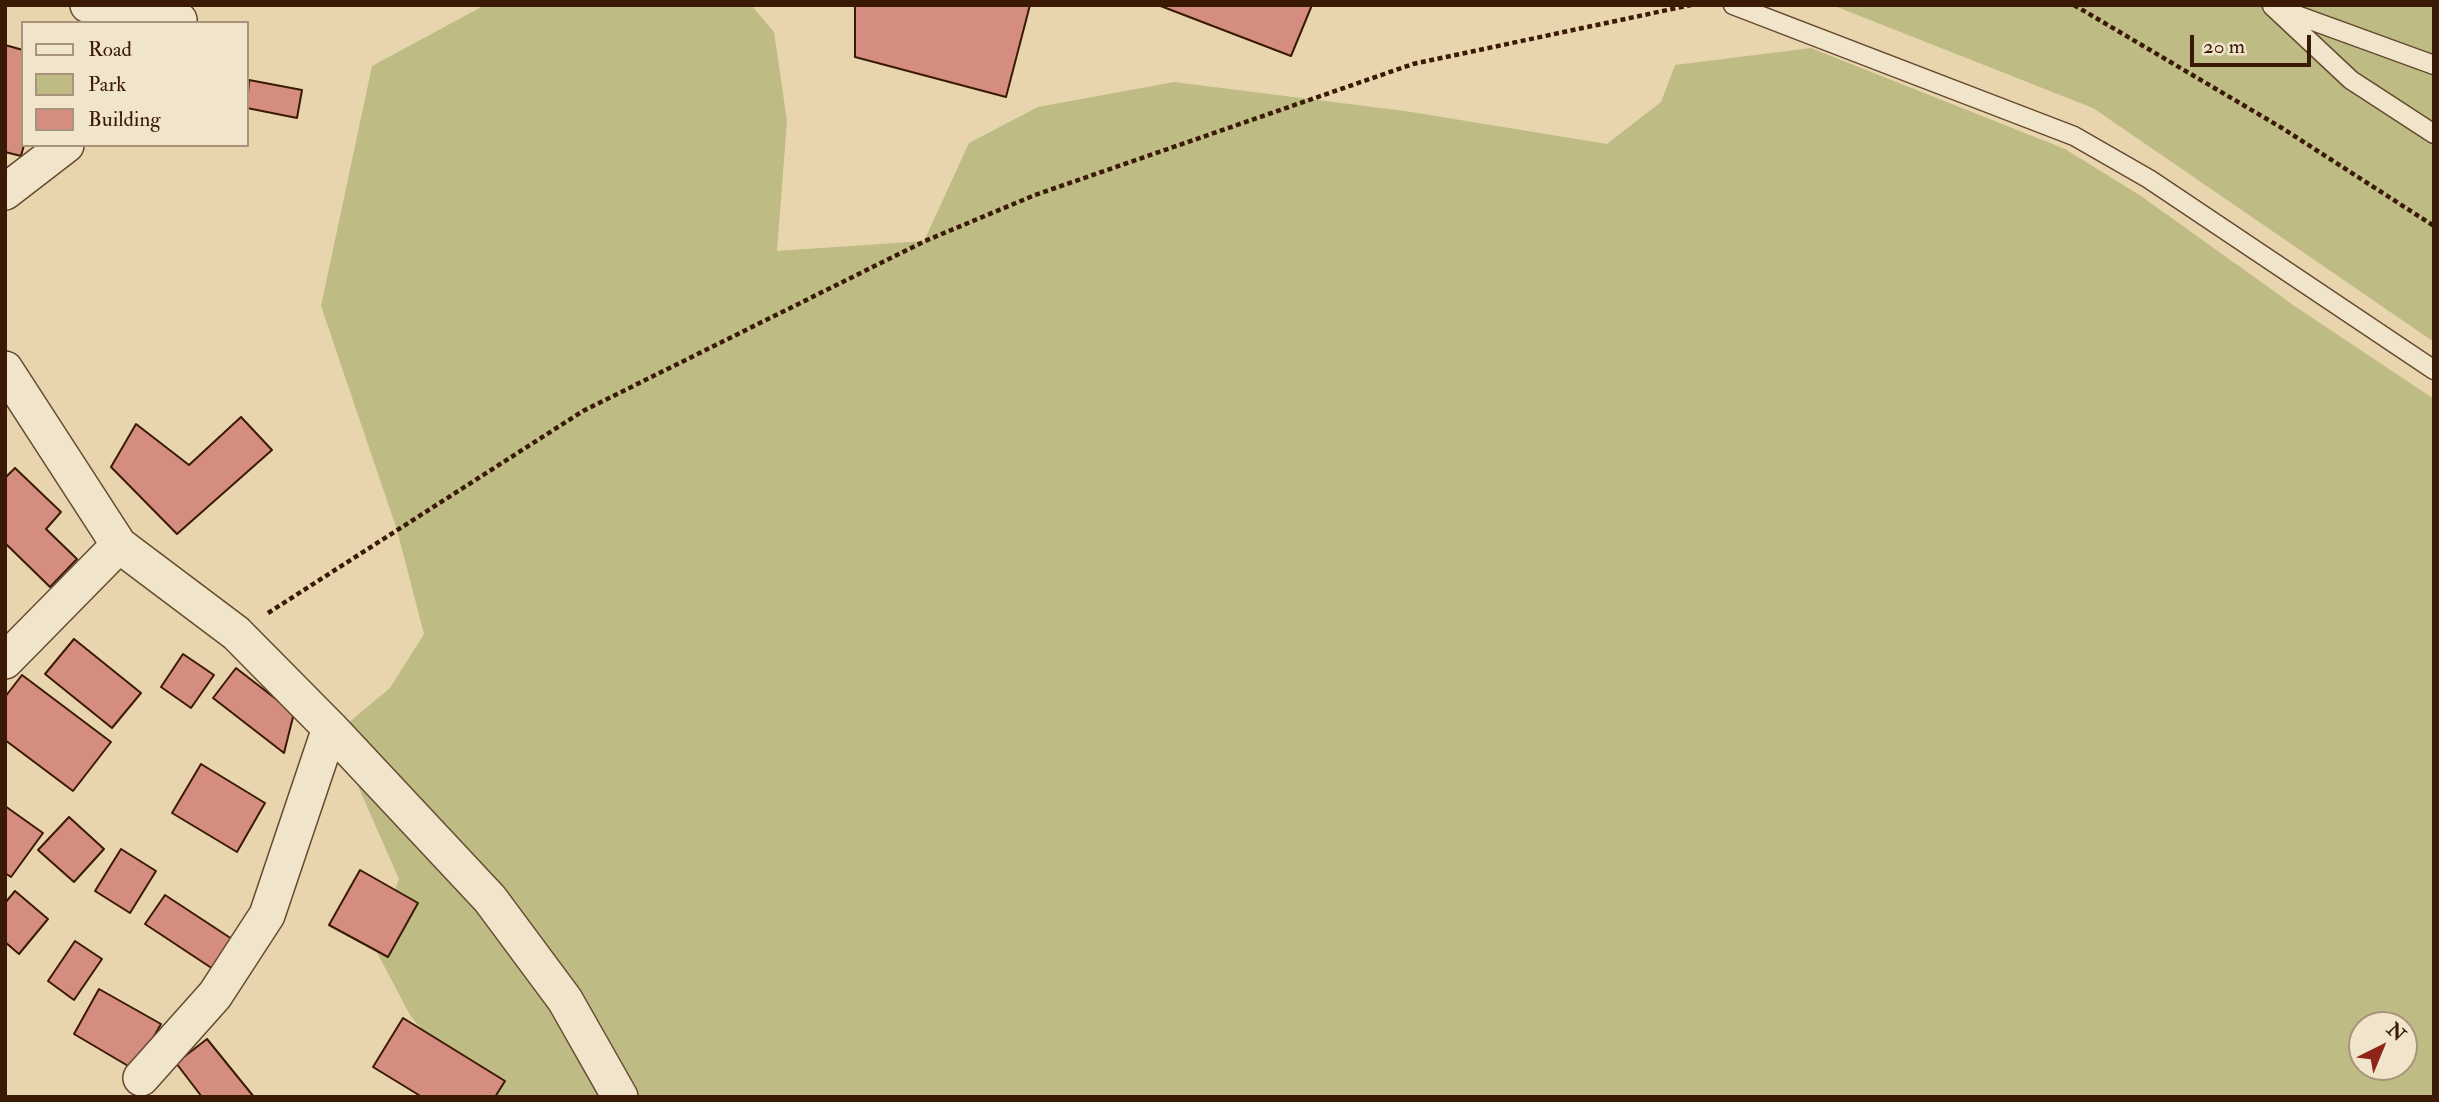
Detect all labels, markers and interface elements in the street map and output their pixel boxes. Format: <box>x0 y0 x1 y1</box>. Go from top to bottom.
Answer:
legend <box>21 21 248 147</box>
scale bar <box>2194 21 2315 65</box>
text: 20 m <box>2203 33 2245 60</box>
text: Road <box>88 36 132 63</box>
text: Park <box>88 71 126 98</box>
text: Building <box>88 106 161 133</box>
north arrow <box>2348 1011 2418 1081</box>
text: N <box>2382 1018 2410 1047</box>

